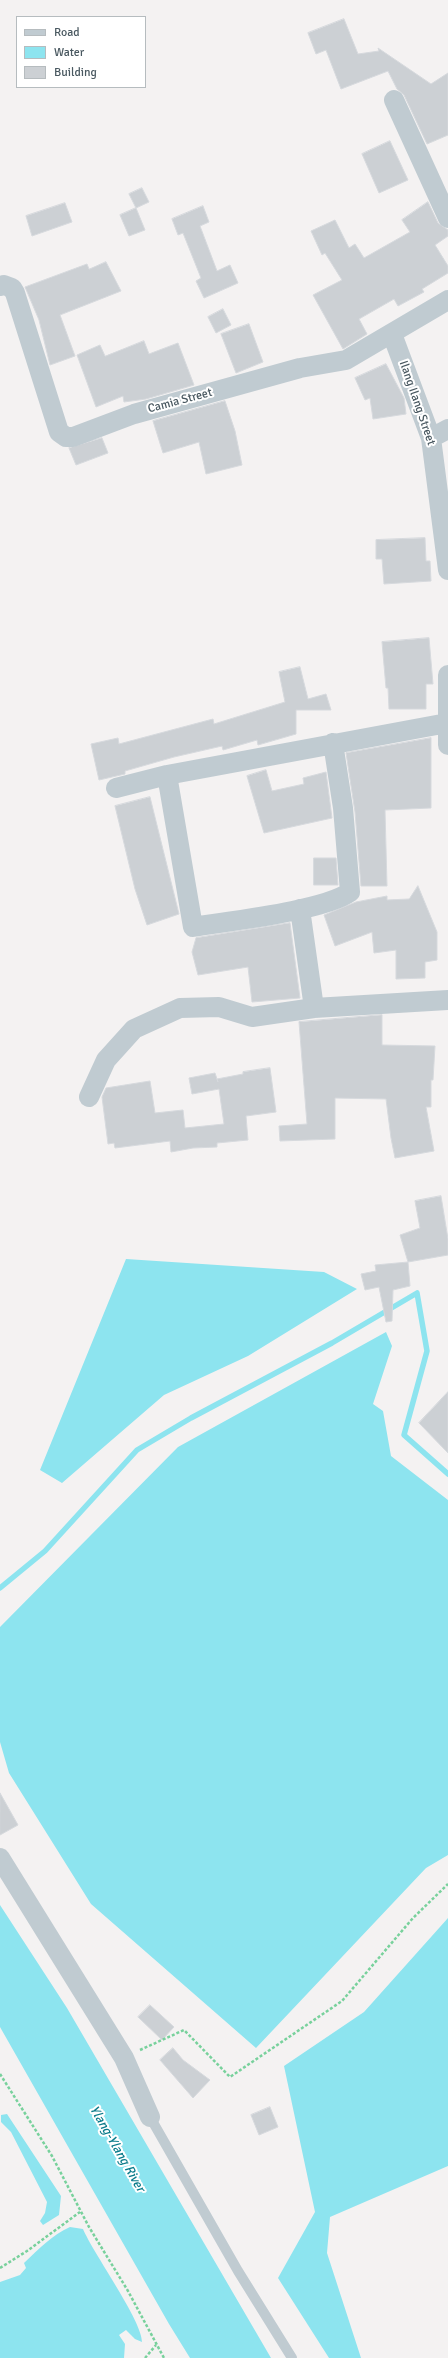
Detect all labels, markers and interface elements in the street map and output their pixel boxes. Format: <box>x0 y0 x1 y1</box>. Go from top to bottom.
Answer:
legend <box>16 16 146 88</box>
text: Road <box>54 25 80 40</box>
text: Water <box>54 45 84 60</box>
text: Building <box>54 65 97 80</box>
street label: Ilang Ilang Street <box>396 359 438 447</box>
street label: Camia Street <box>146 385 214 417</box>
water label: Ylang-Ylang River <box>86 2103 148 2195</box>

